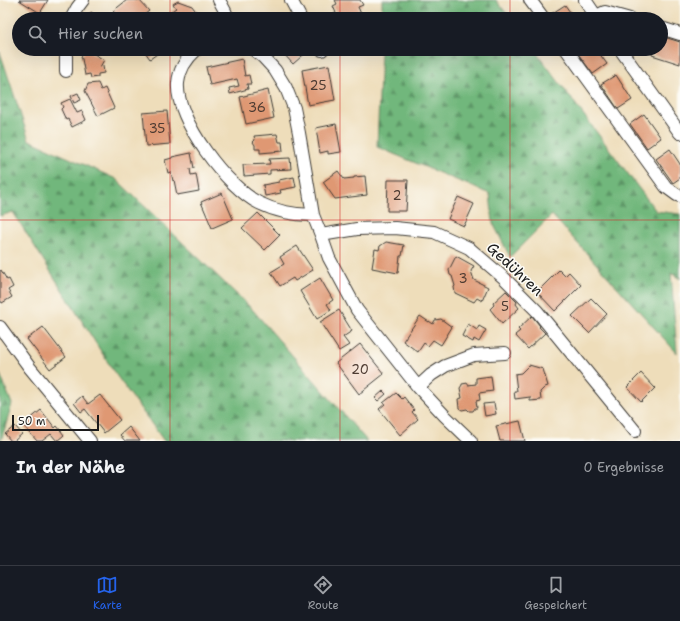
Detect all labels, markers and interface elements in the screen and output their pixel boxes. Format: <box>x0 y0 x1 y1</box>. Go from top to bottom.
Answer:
search box <box>12 12 668 56</box>
icon: search <box>26 23 48 45</box>
text: Hier suchen <box>58 24 143 44</box>
house number: 25 <box>310 77 326 94</box>
house number: 36 <box>248 99 266 116</box>
house number: 35 <box>149 120 165 137</box>
house number: 2 <box>392 187 402 204</box>
street label: Gedühren <box>482 238 548 300</box>
house number: 3 <box>458 270 468 287</box>
house number: 5 <box>501 298 509 315</box>
house number: 20 <box>351 361 369 378</box>
scale bar <box>12 413 99 432</box>
text: 50 m <box>18 414 46 429</box>
text: In der Nähe <box>16 456 125 478</box>
text: 0 Ergebnisse <box>584 459 664 476</box>
tab: Karte <box>93 574 122 613</box>
tab: Route <box>308 574 339 613</box>
tab: Gespeichert <box>525 574 587 613</box>

